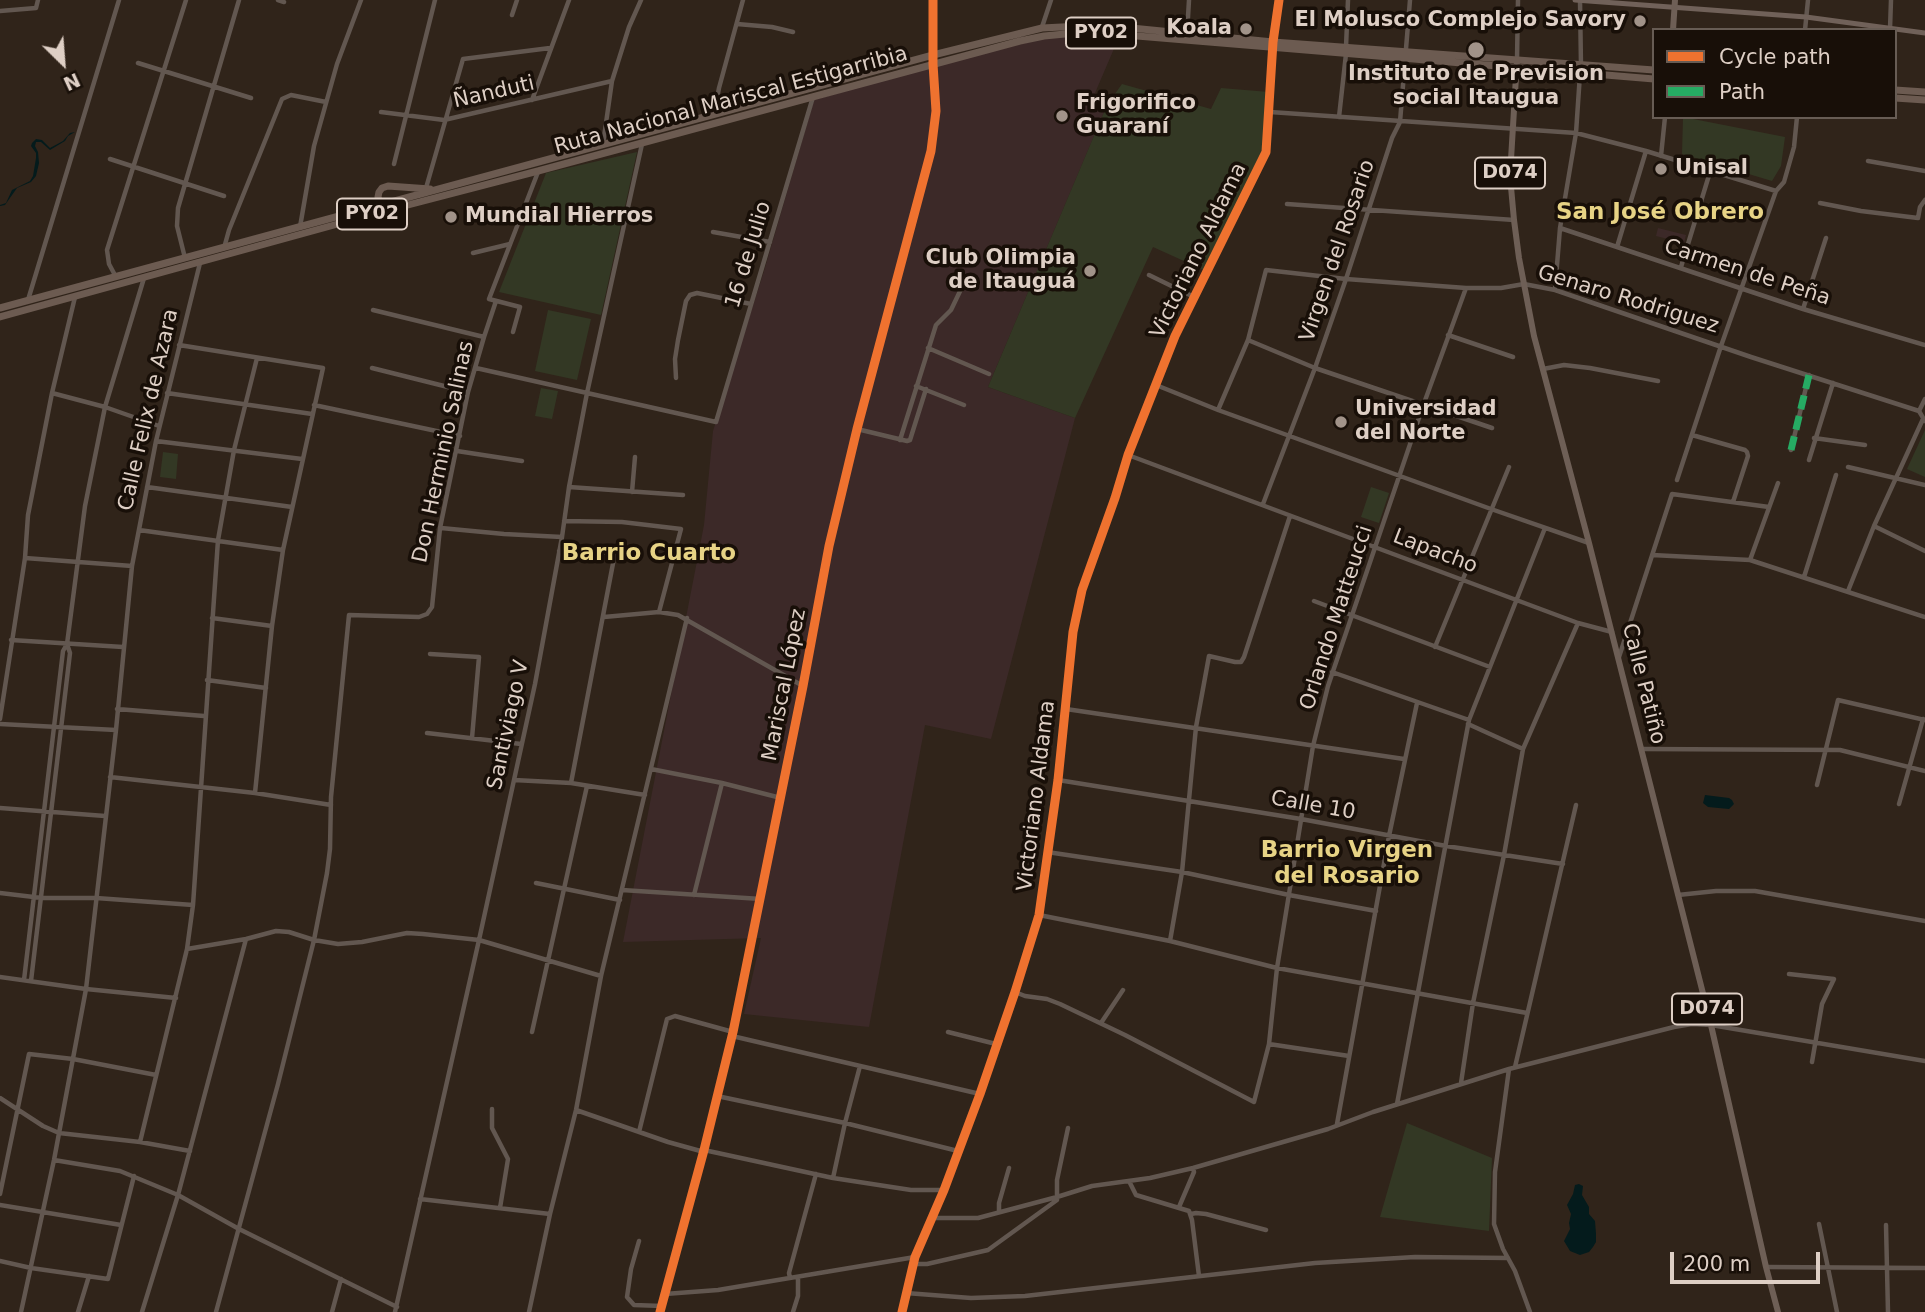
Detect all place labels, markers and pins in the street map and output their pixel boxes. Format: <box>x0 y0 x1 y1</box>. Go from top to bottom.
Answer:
place label: El Molusco Complejo Savory <box>1294 8 1626 34</box>
marker: El Molusco Complejo Savory <box>1632 13 1648 29</box>
place label: Koala <box>1166 16 1232 42</box>
marker: Koala <box>1238 21 1254 37</box>
marker: Instituto de Prevision social Itaugua <box>1466 40 1486 60</box>
place label: Instituto de Prevision social Itaugua <box>1348 62 1604 112</box>
place label: Frigorifico Guaraní <box>1076 91 1196 141</box>
marker: Frigorifico Guaraní <box>1054 108 1070 124</box>
place label: Unisal <box>1675 156 1748 182</box>
marker: Unisal <box>1653 161 1669 177</box>
place label: Mundial Hierros <box>465 204 653 230</box>
marker: Mundial Hierros <box>443 209 459 225</box>
place label: Club Olimpia de Itauguá <box>926 246 1076 296</box>
marker: Club Olimpia de Itauguá <box>1082 263 1098 279</box>
place label: Universidad del Norte <box>1355 397 1496 447</box>
marker: Universidad del Norte <box>1333 414 1349 430</box>

